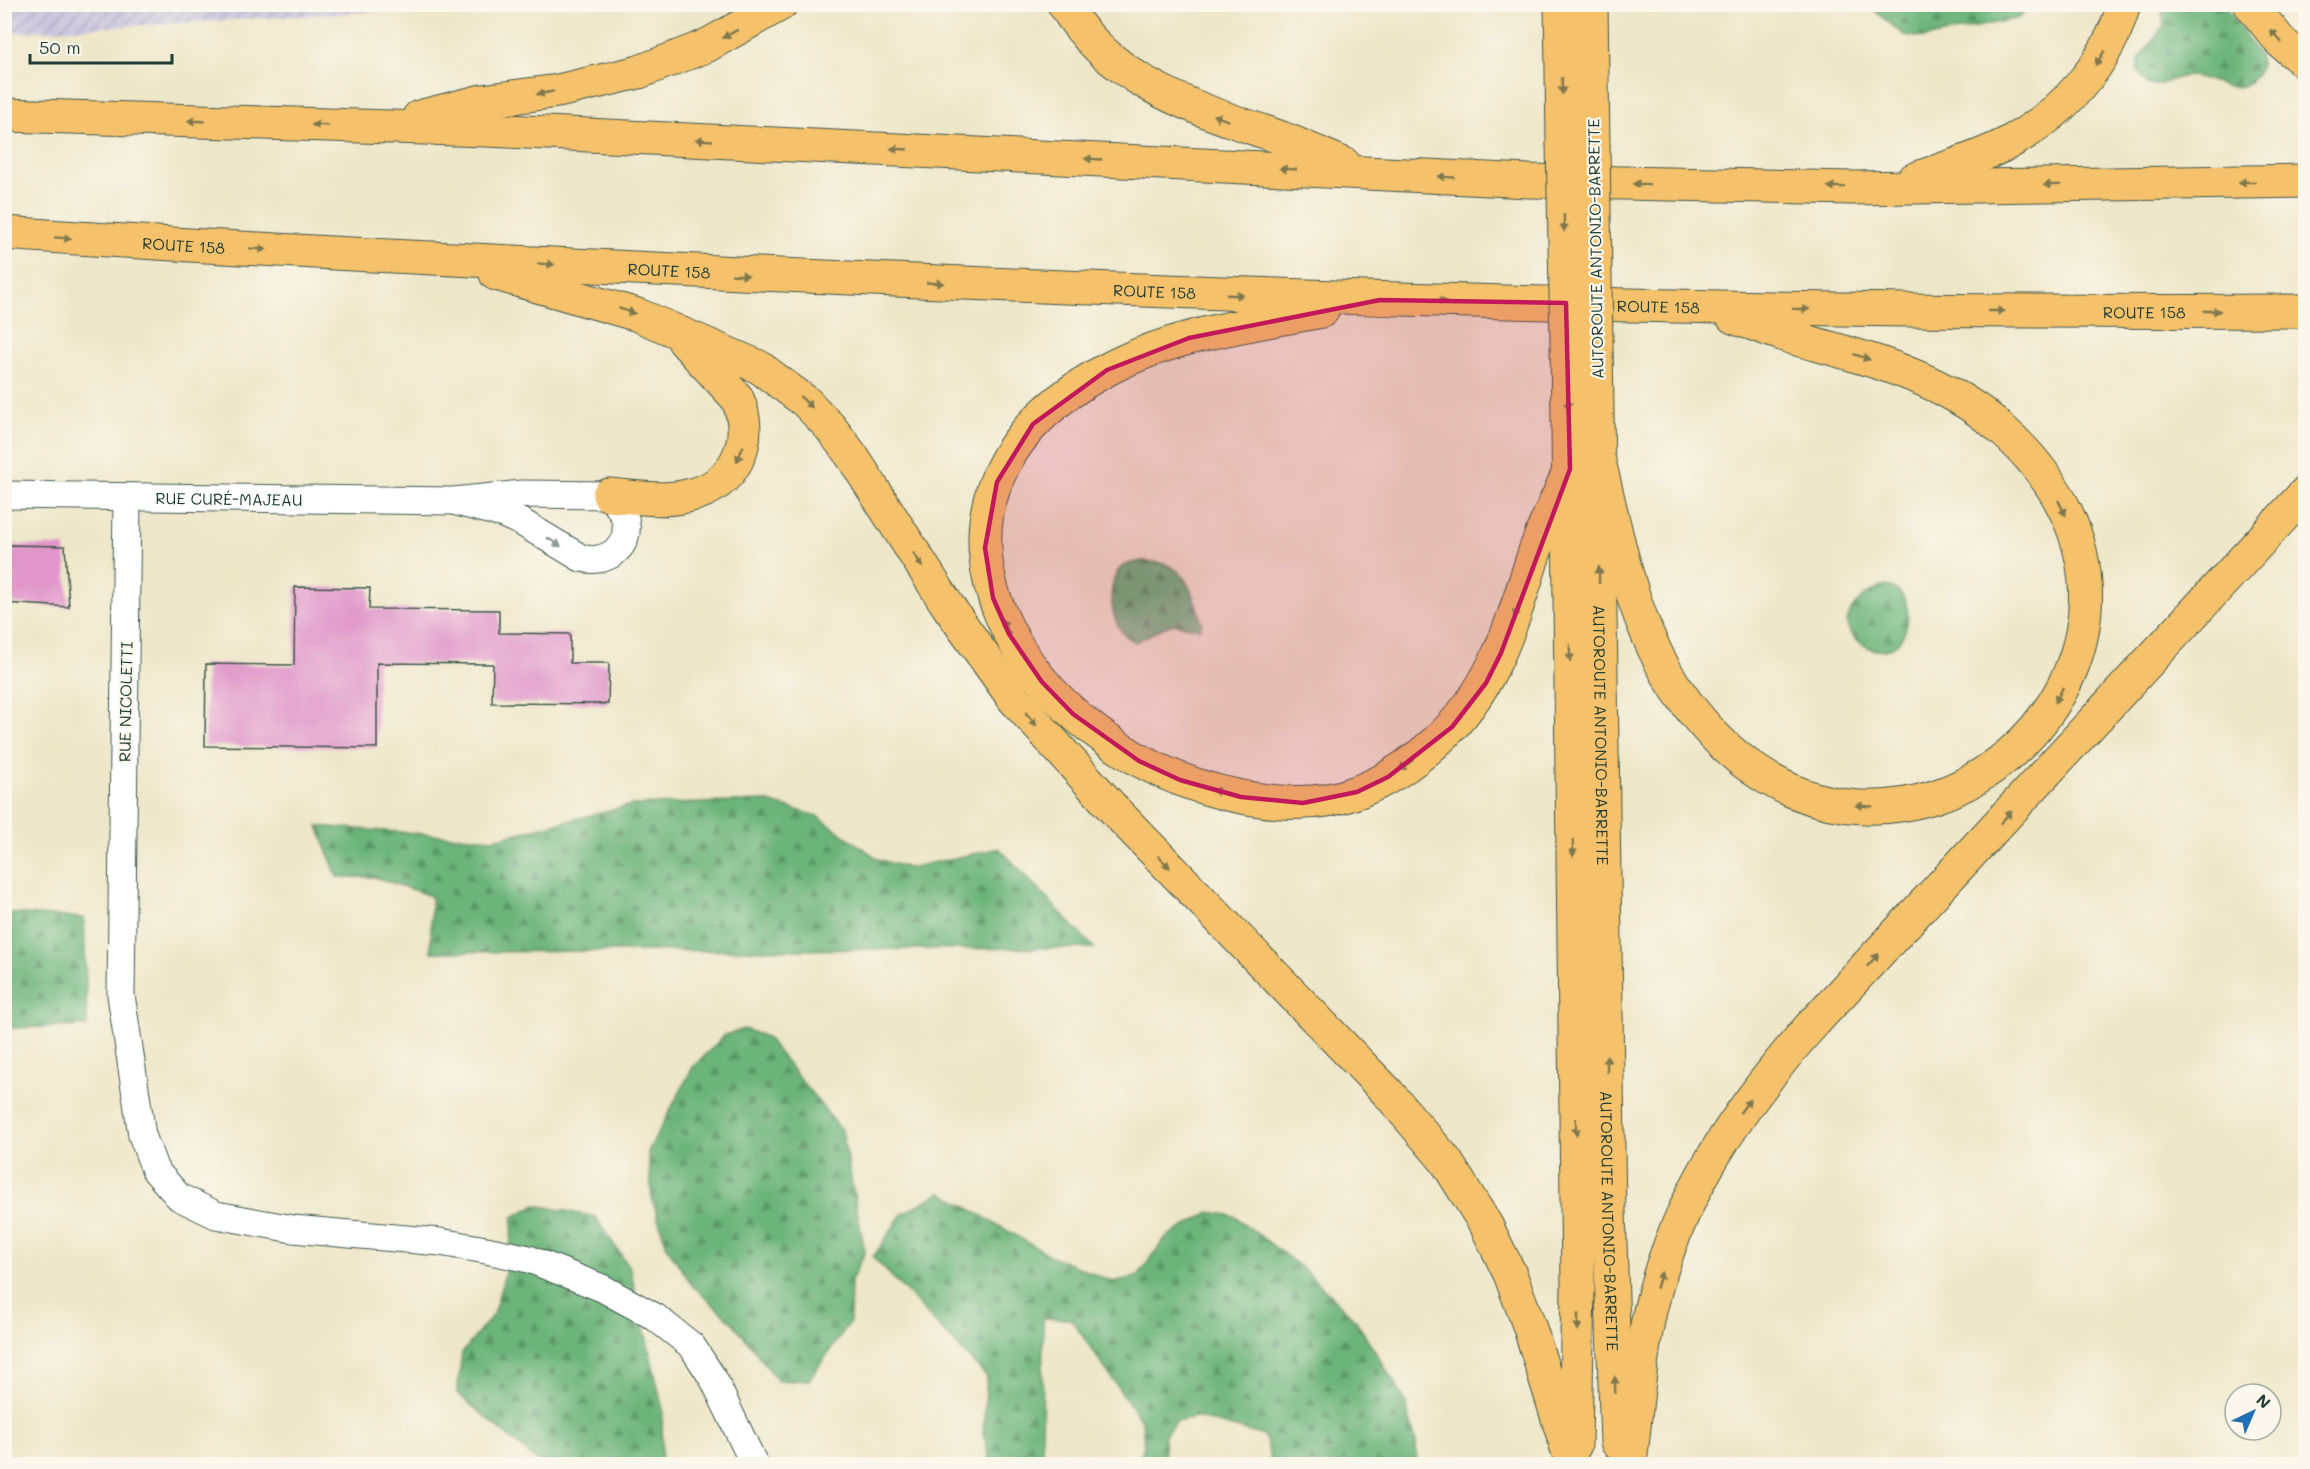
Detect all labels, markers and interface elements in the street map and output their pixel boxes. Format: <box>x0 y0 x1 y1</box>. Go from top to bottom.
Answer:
scale bar <box>30 27 172 65</box>
one-way arrow <box>721 29 738 39</box>
one-way arrow <box>2270 29 2283 44</box>
text: 50 m <box>39 35 81 59</box>
one-way arrow <box>2095 50 2106 66</box>
one-way arrow <box>1557 76 1567 95</box>
one-way arrow <box>536 89 555 98</box>
one-way arrow <box>1212 113 1230 123</box>
one-way arrow <box>186 116 205 125</box>
street label: AUTOROUTE ANTONIO-BARRETTE <box>1582 119 1608 379</box>
one-way arrow <box>311 120 330 129</box>
one-way arrow <box>694 136 713 145</box>
one-way arrow <box>889 145 908 154</box>
one-way arrow <box>1084 154 1103 163</box>
one-way arrow <box>1279 164 1298 174</box>
one-way arrow <box>1436 173 1455 182</box>
one-way arrow <box>2238 177 2257 187</box>
one-way arrow <box>1631 180 1650 189</box>
one-way arrow <box>2043 180 2062 190</box>
one-way arrow <box>1826 183 1845 192</box>
one-way arrow <box>1560 213 1569 232</box>
street label: ROUTE 158 <box>142 232 226 258</box>
one-way arrow <box>53 233 72 242</box>
one-way arrow <box>248 245 267 254</box>
street label: ROUTE 158 <box>627 257 711 282</box>
one-way arrow <box>536 260 555 269</box>
one-way arrow <box>731 270 750 279</box>
one-way arrow <box>926 279 945 288</box>
street label: ROUTE 158 <box>1113 279 1197 303</box>
one-way arrow <box>1226 290 1245 299</box>
street label: ROUTE 158 <box>1617 294 1700 317</box>
one-way arrow <box>1429 296 1448 306</box>
street label: ROUTE 158 <box>2103 301 2186 322</box>
one-way arrow <box>1791 304 1810 314</box>
one-way arrow <box>1986 306 2005 316</box>
one-way arrow <box>618 307 636 316</box>
one-way arrow <box>2202 307 2221 316</box>
one-way arrow <box>1854 353 1872 362</box>
one-way arrow <box>1563 392 1573 411</box>
one-way arrow <box>798 395 813 409</box>
one-way arrow <box>735 445 745 463</box>
street label: RUE CURÉ-MAJEAU <box>155 487 303 509</box>
one-way arrow <box>2058 499 2067 516</box>
one-way arrow <box>546 536 562 547</box>
one-way arrow <box>912 552 924 568</box>
one-way arrow <box>1594 566 1604 585</box>
one-way arrow <box>1512 601 1522 619</box>
street label: AUTOROUTE ANTONIO-BARRETTE <box>1589 604 1614 865</box>
one-way arrow <box>1001 619 1010 636</box>
street label: RUE NICOLETTI <box>113 642 137 762</box>
one-way arrow <box>1565 644 1575 663</box>
one-way arrow <box>2055 686 2065 704</box>
one-way arrow <box>1025 711 1038 727</box>
one-way arrow <box>1399 759 1415 771</box>
one-way arrow <box>1211 787 1230 797</box>
one-way arrow <box>1855 802 1874 811</box>
one-way arrow <box>1999 810 2012 825</box>
one-way arrow <box>1568 839 1578 858</box>
one-way arrow <box>1157 854 1171 868</box>
one-way arrow <box>1866 953 1880 967</box>
one-way arrow <box>1602 1055 1612 1074</box>
street label: AUTOROUTE ANTONIO-BARRETTE <box>1597 1090 1624 1352</box>
one-way arrow <box>1738 1099 1750 1114</box>
one-way arrow <box>1571 1118 1581 1137</box>
one-way arrow <box>1655 1271 1664 1289</box>
one-way arrow <box>1573 1313 1583 1332</box>
one-way arrow <box>1610 1376 1619 1395</box>
north arrow <box>2223 1382 2283 1442</box>
text: N <box>2252 1389 2275 1413</box>

